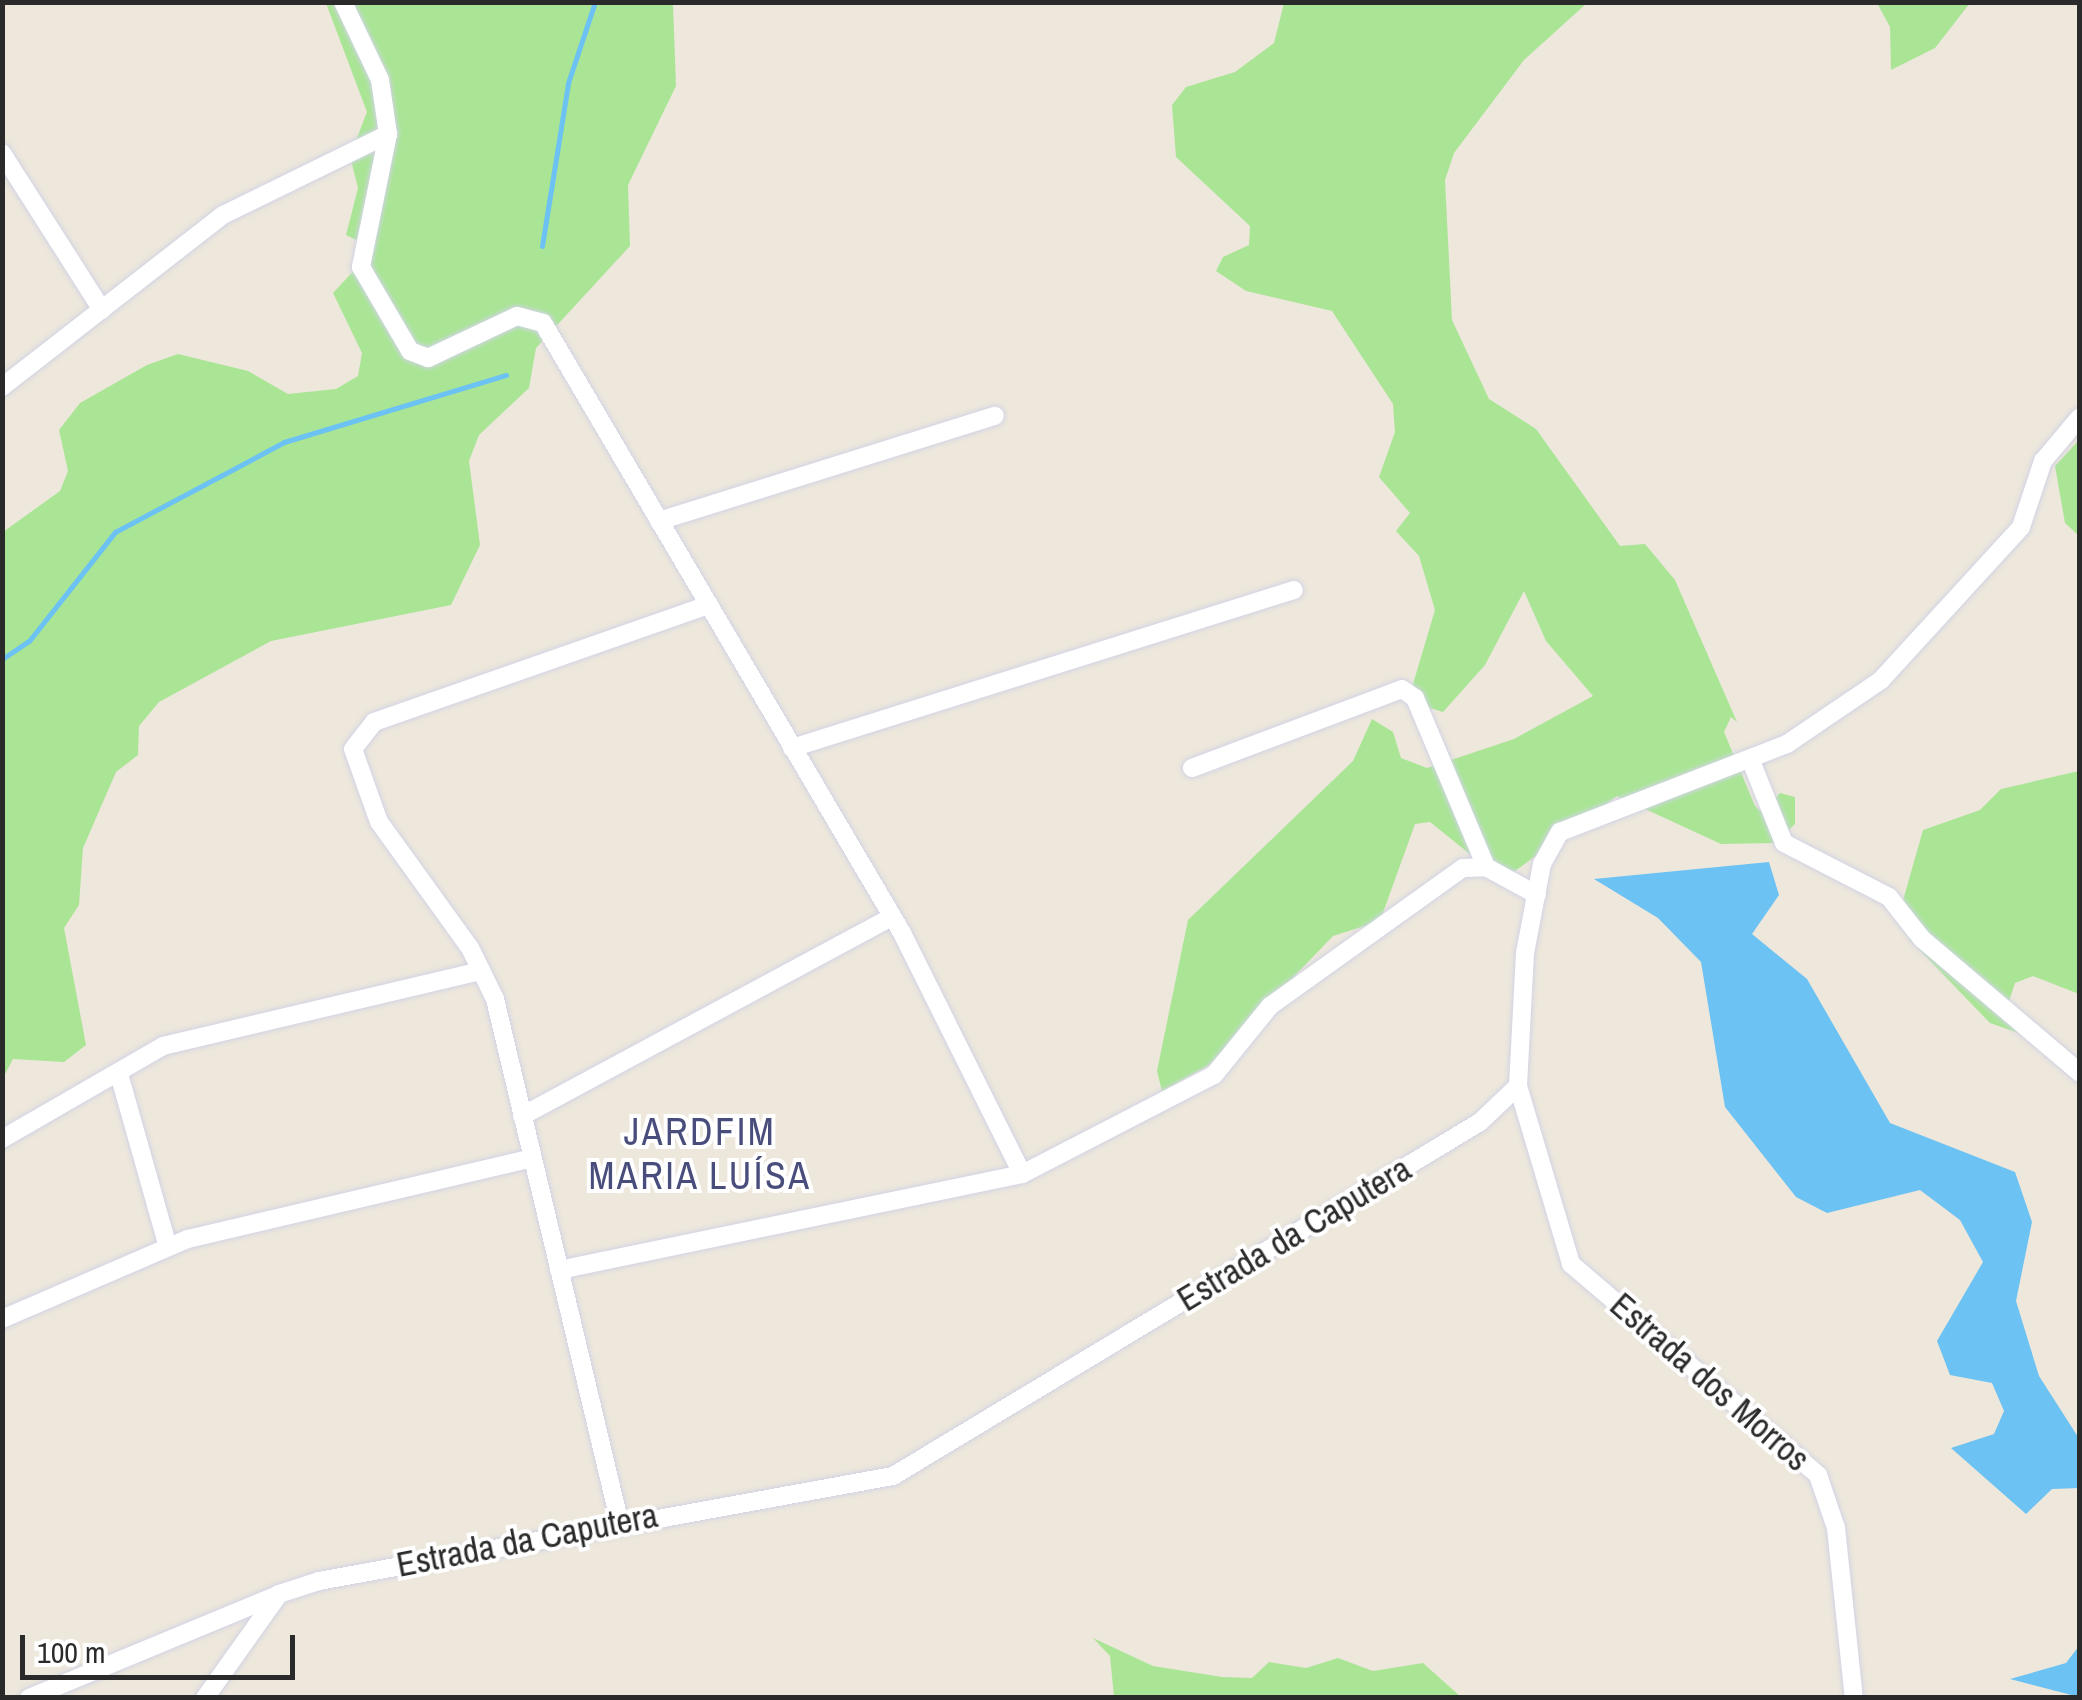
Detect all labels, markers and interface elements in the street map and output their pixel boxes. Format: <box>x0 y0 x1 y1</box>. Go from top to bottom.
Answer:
district label: JARDFIM MARIA LUÍSA <box>588 1109 812 1198</box>
street label: Estrada da Caputera <box>1170 1148 1418 1320</box>
street label: Estrada dos Morros <box>1602 1284 1818 1480</box>
street label: Estrada da Caputera <box>393 1494 661 1586</box>
scale bar <box>25 1615 300 1677</box>
text: 100 m <box>37 1632 105 1672</box>

